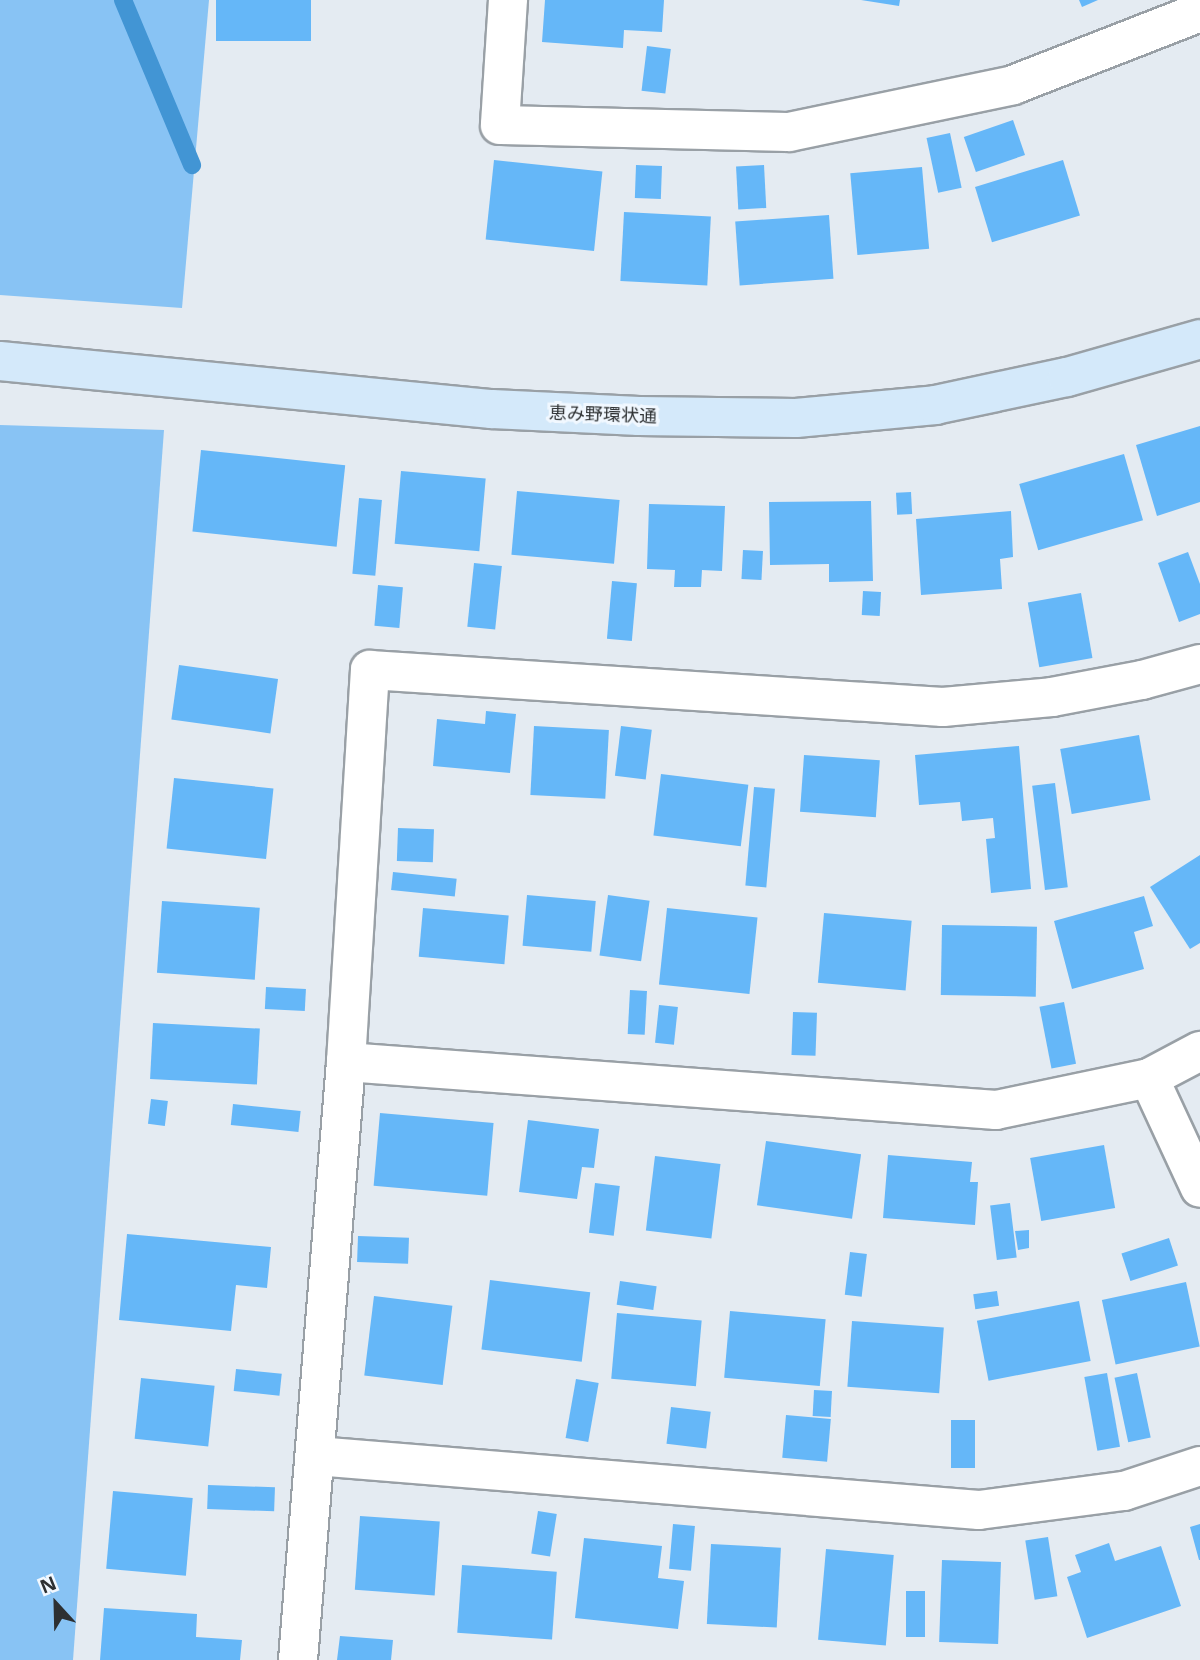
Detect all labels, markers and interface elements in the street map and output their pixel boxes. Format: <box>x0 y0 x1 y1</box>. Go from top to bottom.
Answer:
street label: 恵み野環状通 <box>549 401 657 427</box>
north arrow <box>21 1569 91 1639</box>
text: N <box>36 1570 60 1599</box>

